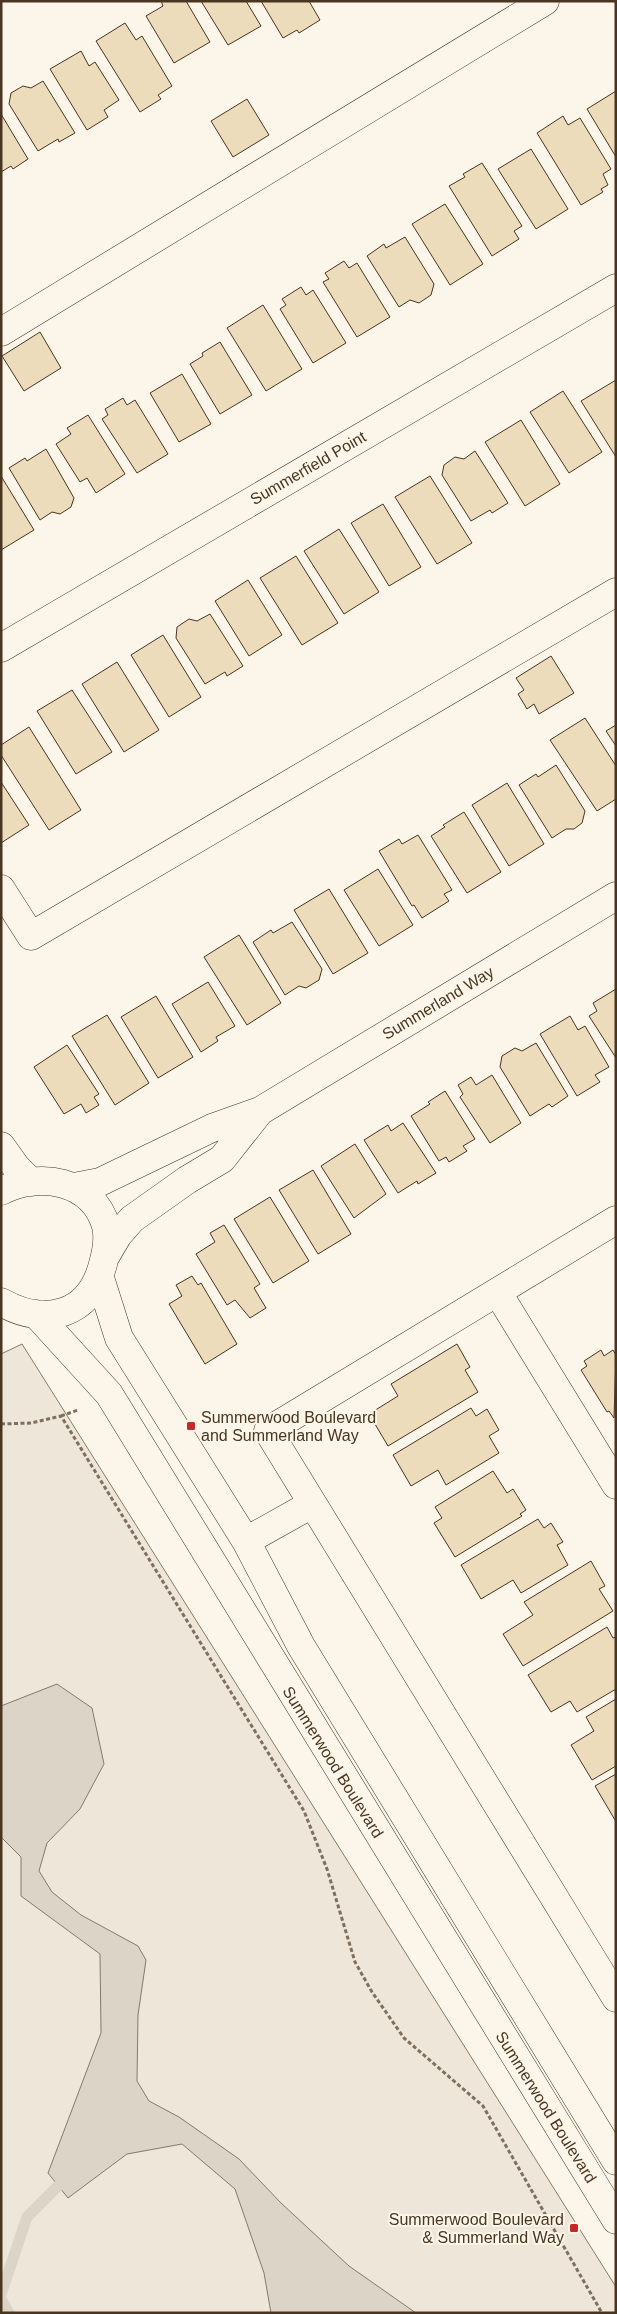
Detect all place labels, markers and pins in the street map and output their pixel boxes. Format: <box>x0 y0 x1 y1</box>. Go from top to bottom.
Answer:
place label: Summerwood Boulevard and Summerland Way <box>201 1409 376 1444</box>
marker: Summerwood Boulevard and Summerland Way <box>185 1420 197 1432</box>
place label: Summerwood Boulevard & Summerland Way <box>389 2211 564 2246</box>
marker: Summerwood Boulevard & Summerland Way <box>568 2222 580 2234</box>

